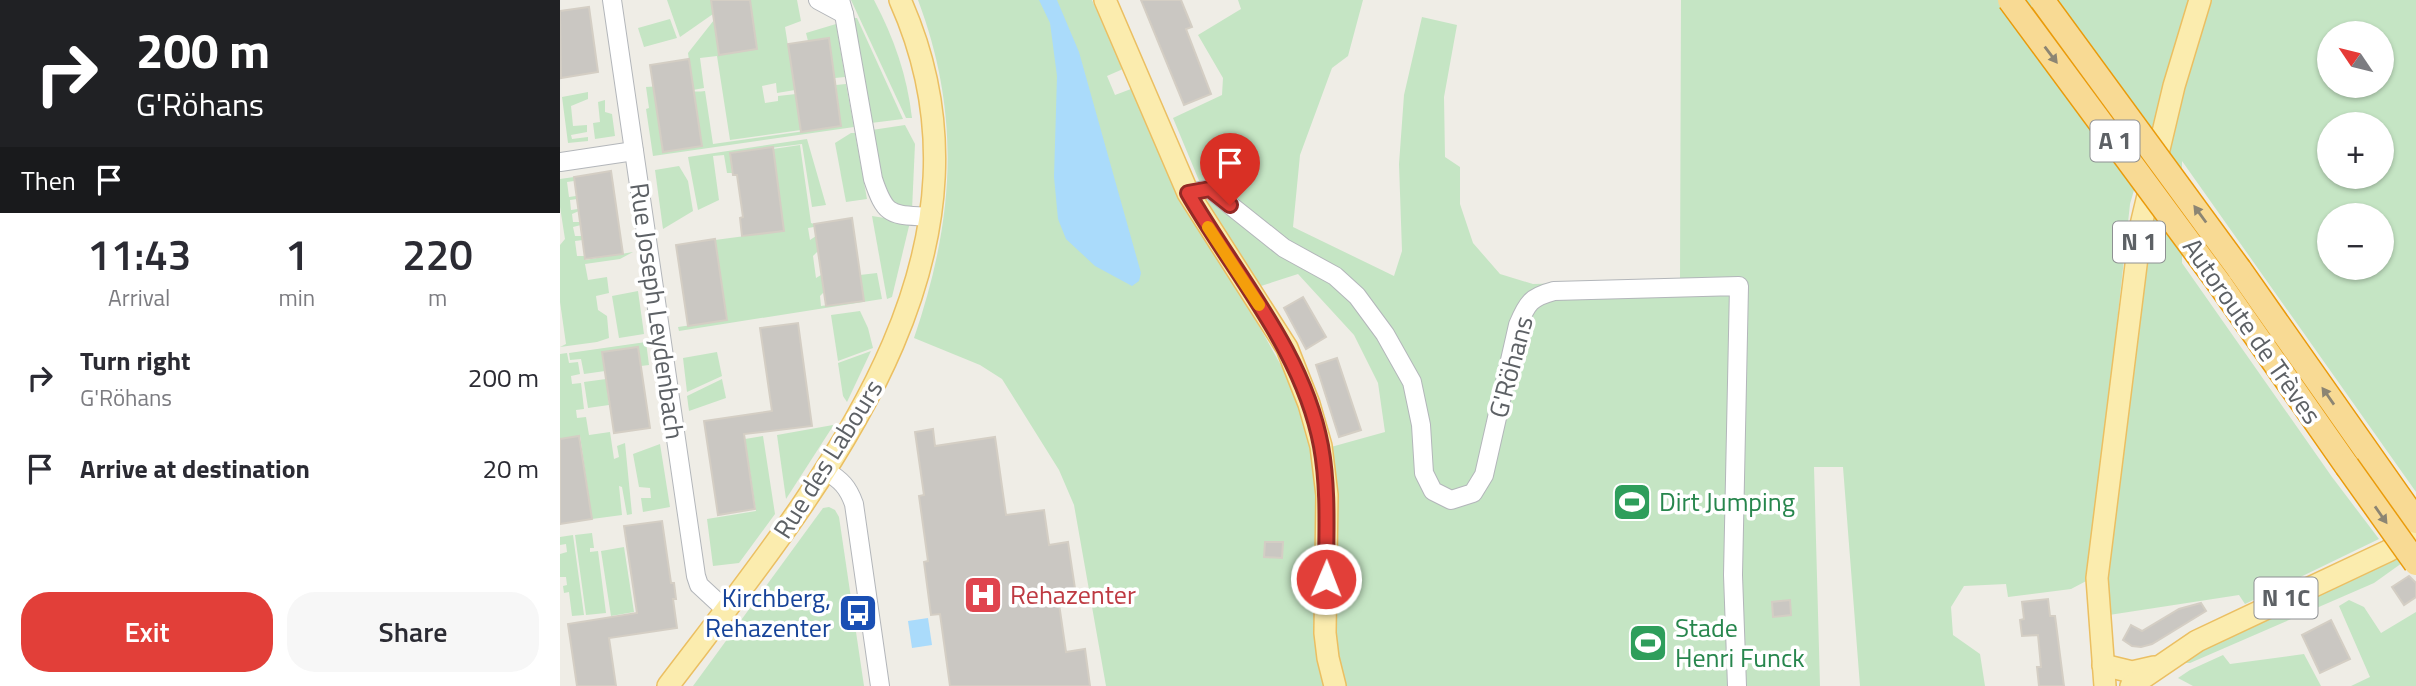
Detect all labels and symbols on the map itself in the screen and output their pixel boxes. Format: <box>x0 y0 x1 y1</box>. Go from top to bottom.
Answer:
north arrow <box>2317 21 2394 98</box>
one-way arrow <box>2043 45 2058 63</box>
road number: A 1 <box>2090 120 2140 162</box>
pin <box>1200 133 1260 205</box>
street label: Rue Joseph Leydenbach <box>620 180 695 442</box>
one-way arrow <box>2193 205 2207 223</box>
road number: N 1 <box>2113 222 2165 262</box>
street label: Autoroute de Trèves <box>2173 230 2331 432</box>
street label: G'Röhans <box>1478 312 1543 422</box>
street label: Rue des Labours <box>763 372 892 546</box>
one-way arrow <box>2321 387 2335 405</box>
sports icon: Dirt Jumping <box>1611 481 1653 523</box>
place label: Dirt Jumping <box>1659 482 1795 521</box>
one-way arrow <box>2374 506 2388 524</box>
position arrow <box>1289 542 1363 616</box>
hospital icon: Rehazenter <box>962 574 1004 616</box>
place label: Rehazenter <box>1010 575 1136 614</box>
place label: Kirchberg, Rehazenter <box>705 578 831 647</box>
road number: N 1C <box>2254 578 2318 618</box>
bus stop icon: Kirchberg, Rehazenter <box>837 592 879 634</box>
place label: Stade Henri Funck <box>1675 608 1805 677</box>
sports icon: Stade Henri Funck <box>1627 622 1669 664</box>

